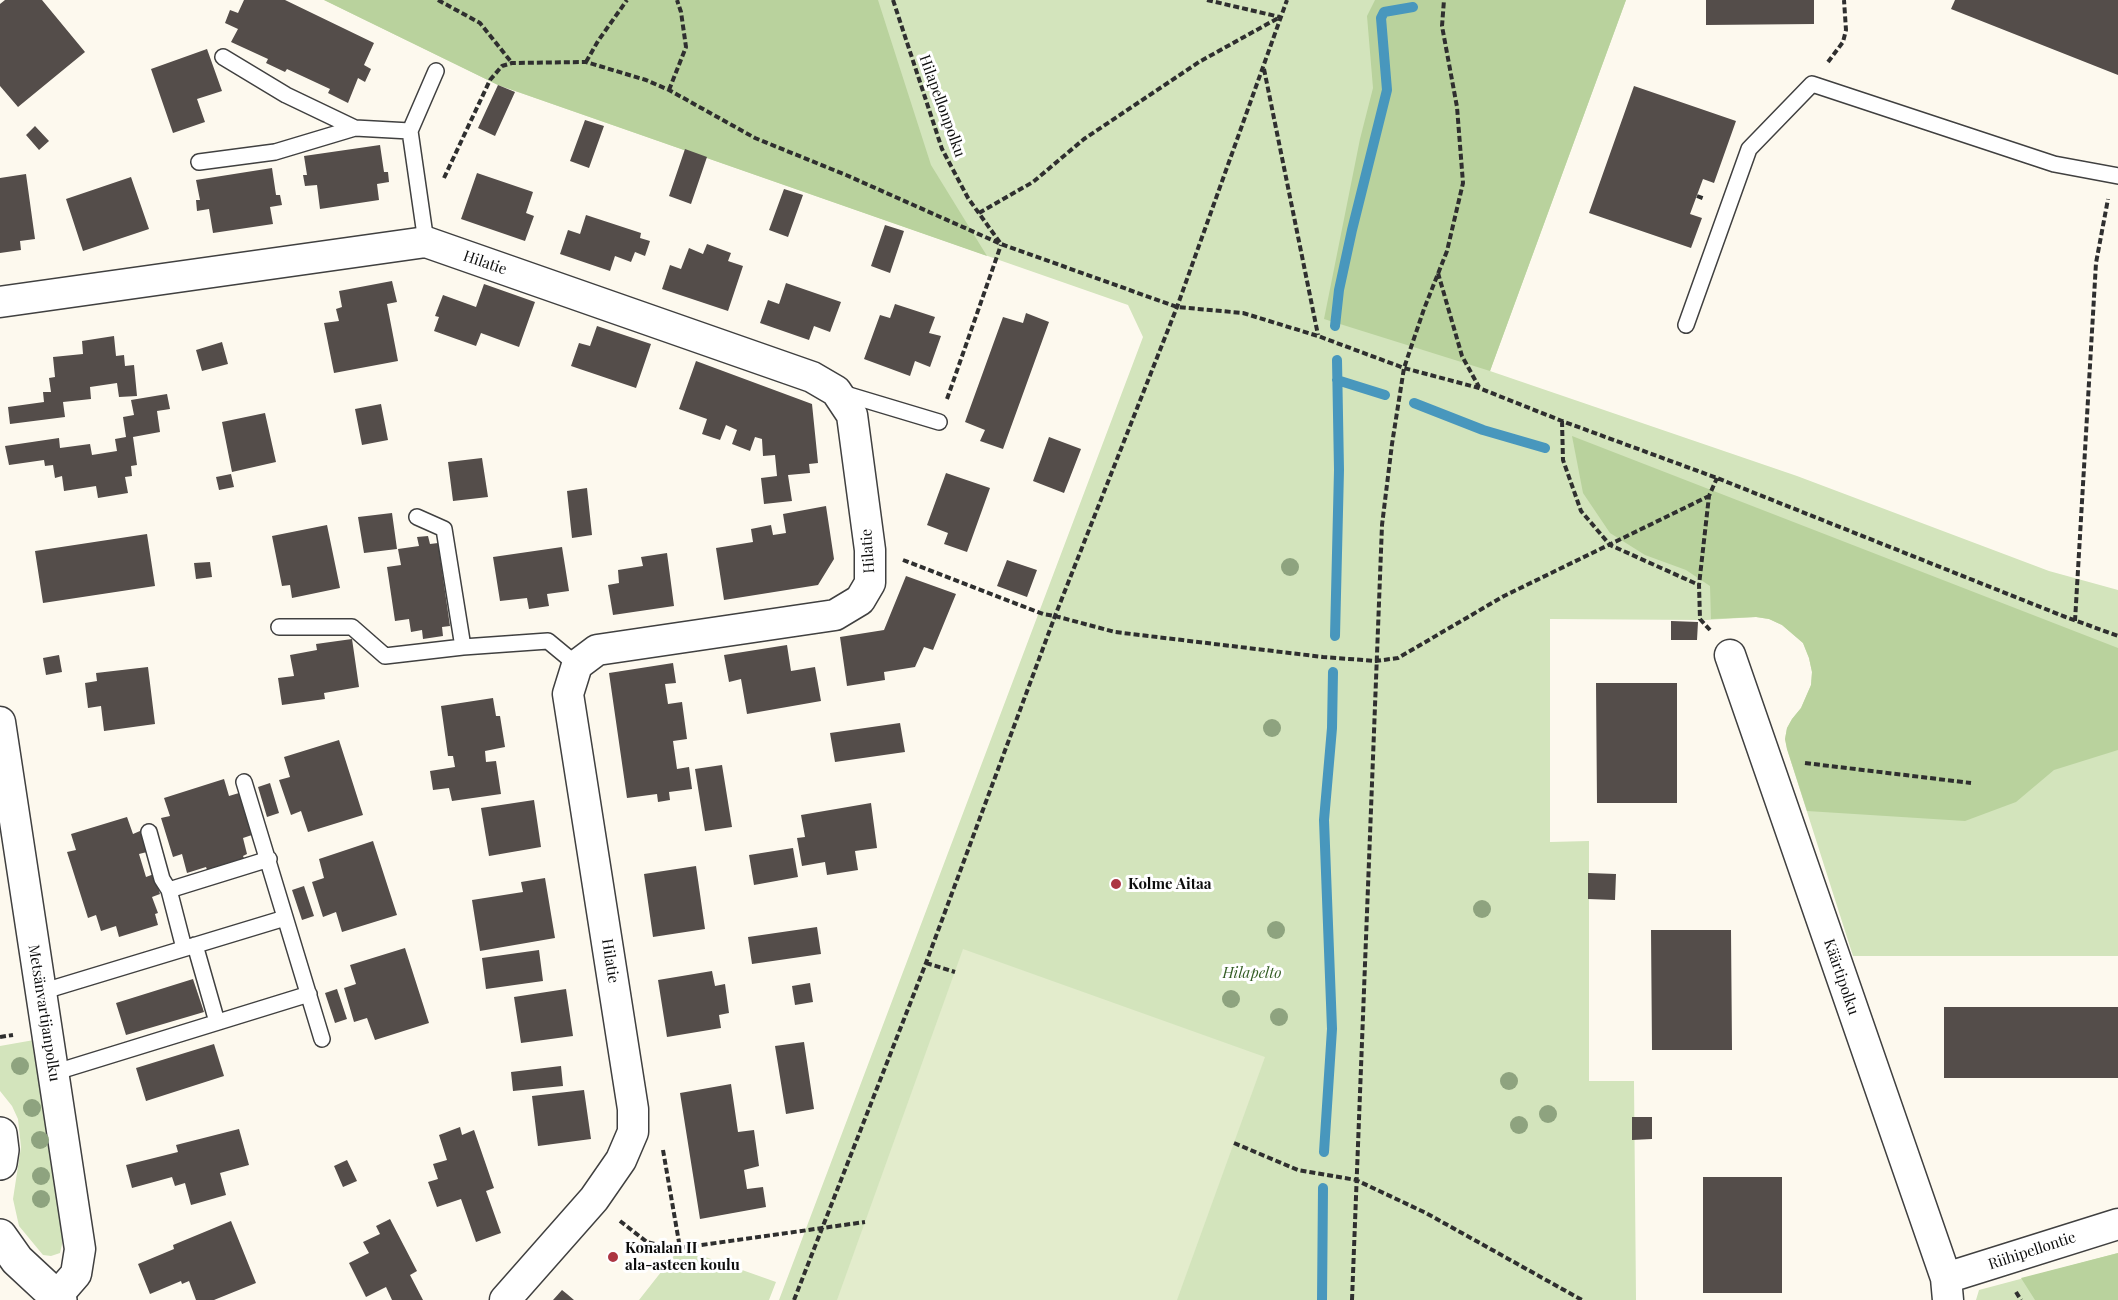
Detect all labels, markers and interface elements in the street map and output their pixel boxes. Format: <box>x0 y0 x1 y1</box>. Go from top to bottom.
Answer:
street label: Hilapellonpolku <box>915 52 969 160</box>
street label: Hilatie <box>461 247 509 279</box>
street label: Hilatie <box>857 528 879 574</box>
place label: Kolme Aitaa <box>1128 875 1212 893</box>
marker: Kolme Aitaa <box>1109 877 1123 891</box>
street label: Hilatie <box>598 937 622 985</box>
street label: Käärtipolku <box>1820 937 1862 1017</box>
street label: Metsänvartijanpolku <box>24 943 64 1083</box>
park label: Hilapelto <box>1222 964 1282 982</box>
street label: Riihipellontie <box>1986 1228 2078 1274</box>
place label: Konalan II ala-asteen koulu <box>625 1239 740 1274</box>
marker: Konalan II ala-asteen koulu <box>606 1250 620 1264</box>

